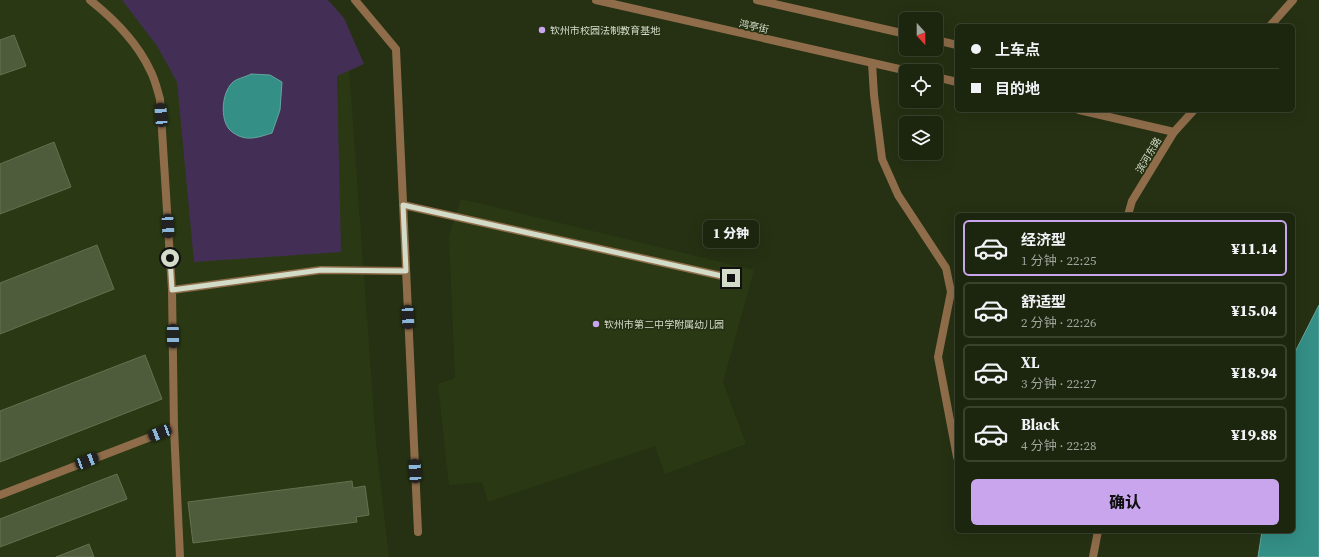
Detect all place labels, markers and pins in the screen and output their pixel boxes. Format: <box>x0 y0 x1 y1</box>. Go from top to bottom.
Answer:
place label: 钦州市校园法制教育基地 <box>550 24 661 37</box>
marker: 钦州市校园法制教育基地 <box>537 25 547 35</box>
place label: 钦州市第二中学附属幼儿园 <box>604 318 724 331</box>
marker: 钦州市第二中学附属幼儿园 <box>591 319 601 329</box>

